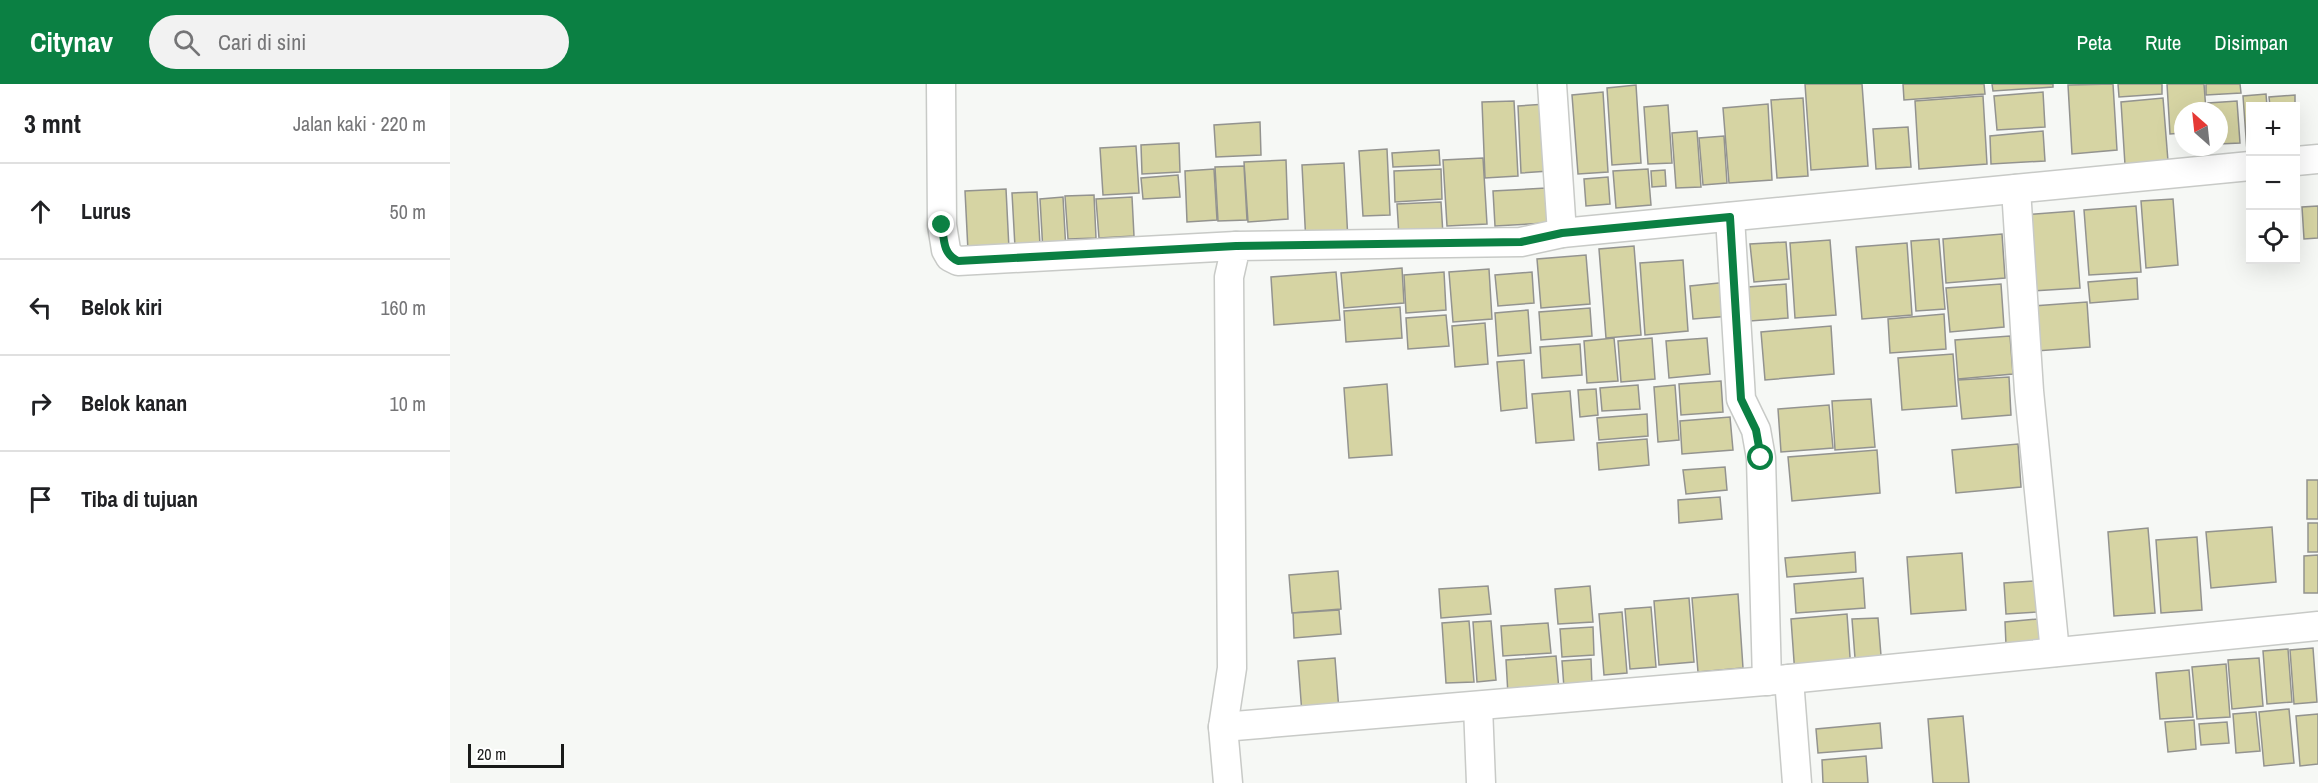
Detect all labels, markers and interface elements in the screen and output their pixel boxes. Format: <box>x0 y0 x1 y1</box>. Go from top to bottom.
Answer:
search box <box>149 15 569 69</box>
text: Citynav <box>30 23 113 61</box>
icon: search <box>170 26 203 59</box>
text: Cari di sini <box>218 27 306 57</box>
text: Peta <box>2076 28 2112 57</box>
text: Rute <box>2145 28 2181 57</box>
text: Disimpan <box>2214 28 2288 57</box>
north arrow <box>2174 102 2228 156</box>
map controls <box>2246 102 2300 264</box>
button: + <box>2246 102 2300 156</box>
text: 3 mnt <box>24 106 81 141</box>
text: Jalan kaki · 220 m <box>293 110 426 137</box>
button: − <box>2246 156 2300 210</box>
icon: ahead <box>24 195 57 228</box>
text: Lurus <box>81 196 131 226</box>
text: 50 m <box>390 198 426 225</box>
button: locate <box>2246 210 2300 264</box>
route end <box>928 211 954 237</box>
icon: left <box>24 291 57 324</box>
text: Belok kiri <box>81 292 162 322</box>
text: 160 m <box>380 294 426 321</box>
icon: right <box>24 387 57 420</box>
text: Belok kanan <box>81 388 187 418</box>
text: 10 m <box>390 390 426 417</box>
route start <box>1747 444 1773 470</box>
icon: arrive <box>24 483 57 516</box>
text: Tiba di tujuan <box>81 484 198 514</box>
scale bar <box>468 741 564 768</box>
text: 20 m <box>477 743 506 765</box>

